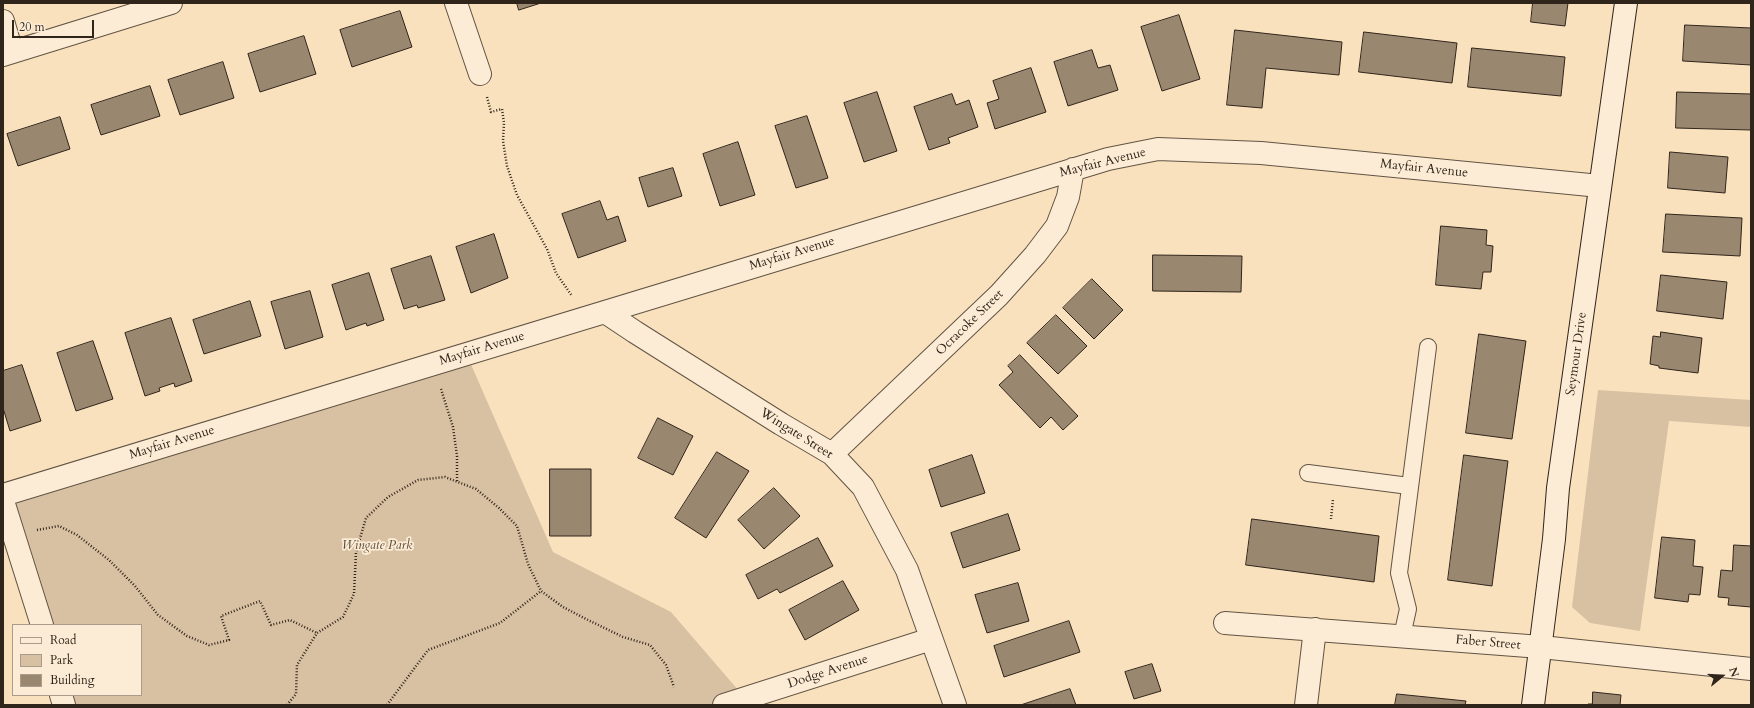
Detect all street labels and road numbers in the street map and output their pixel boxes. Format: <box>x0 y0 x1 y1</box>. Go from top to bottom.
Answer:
street label: Mayfair Avenue <box>1058 145 1148 181</box>
street label: Mayfair Avenue <box>1379 157 1469 181</box>
street label: Mayfair Avenue <box>747 234 837 274</box>
street label: Ocracoke Street <box>933 287 1007 359</box>
street label: Seymour Drive <box>1563 311 1591 397</box>
street label: Mayfair Avenue <box>437 329 527 369</box>
street label: Wingate Street <box>757 405 835 463</box>
street label: Mayfair Avenue <box>127 423 217 463</box>
street label: Faber Street <box>1455 632 1521 654</box>
street label: Dodge Avenue <box>786 652 870 692</box>

